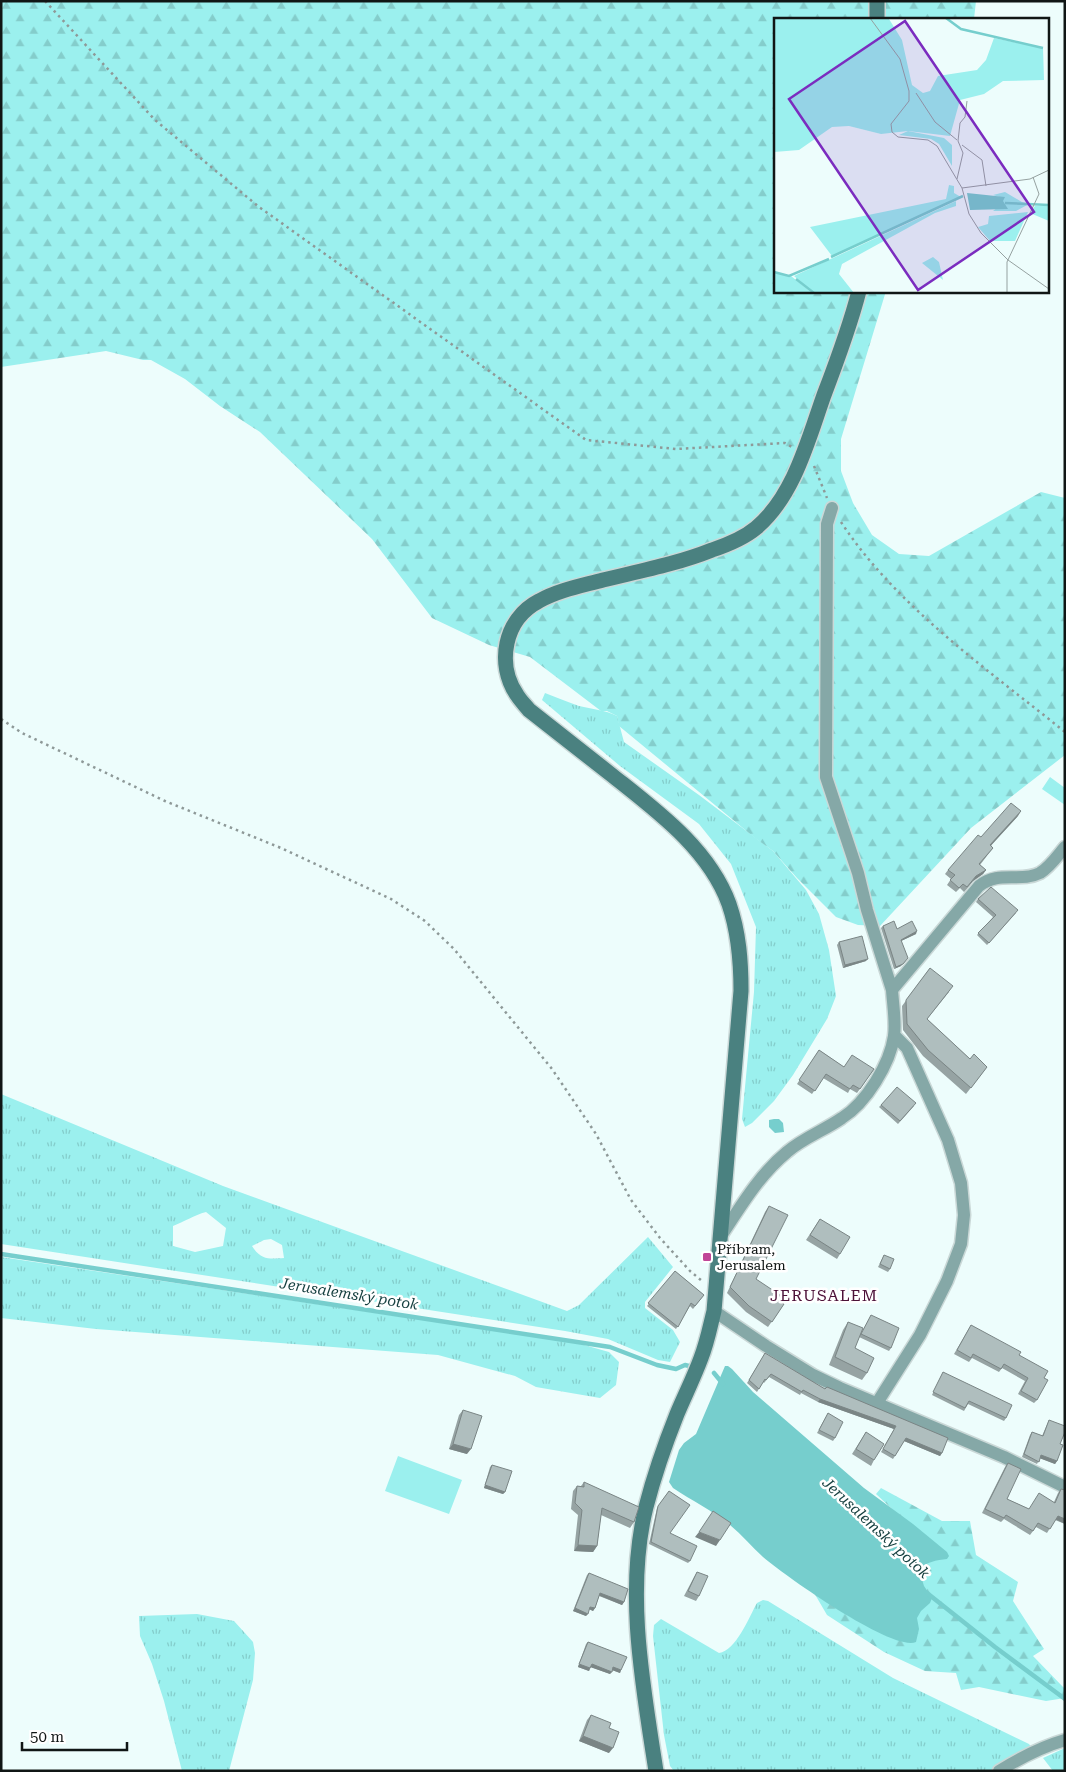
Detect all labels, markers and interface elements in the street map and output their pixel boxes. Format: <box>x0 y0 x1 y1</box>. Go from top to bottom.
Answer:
inset map <box>774 18 1048 292</box>
place label: Příbram, Jerusalem <box>717 1241 786 1273</box>
marker: Příbram, Jerusalem <box>701 1251 713 1263</box>
water label: Jerusalemský potok <box>278 1274 420 1314</box>
district label: JERUSALEM <box>770 1286 878 1305</box>
water label: Jerusalemský potok <box>818 1473 934 1583</box>
scale bar <box>22 1720 128 1752</box>
text: 50 m <box>30 1728 65 1746</box>

